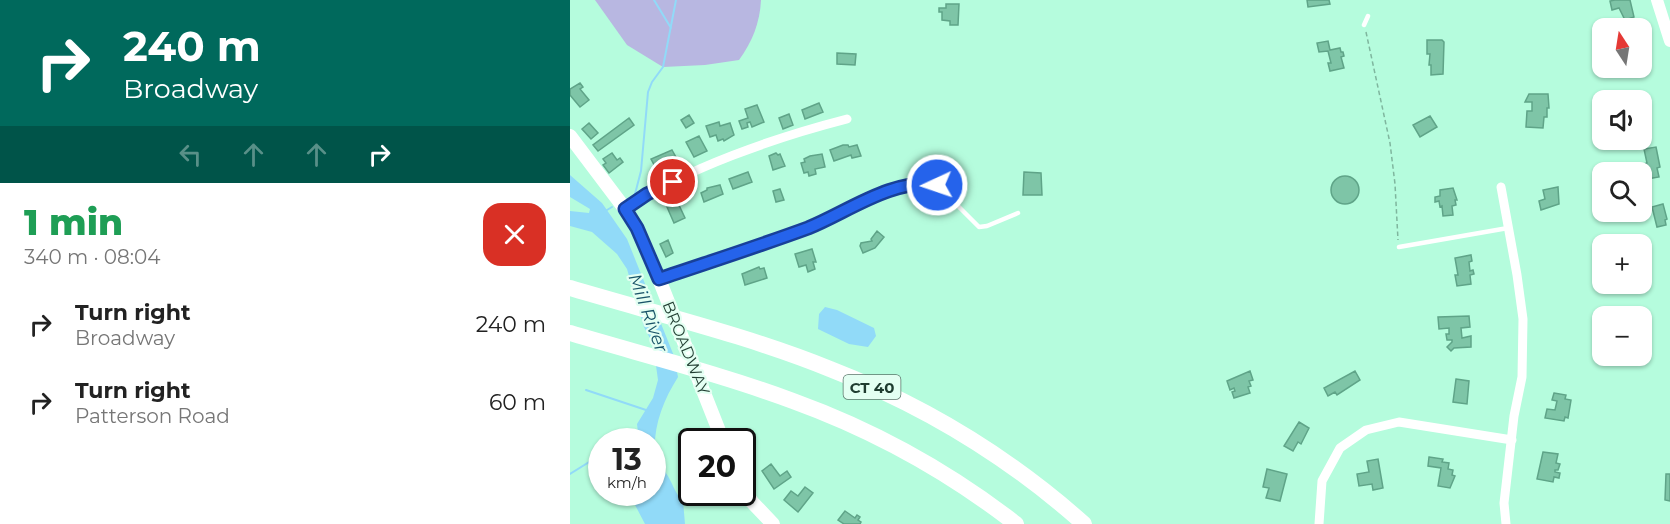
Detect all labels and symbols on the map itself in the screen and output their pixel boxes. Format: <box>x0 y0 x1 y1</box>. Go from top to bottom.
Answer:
north arrow <box>1592 18 1652 78</box>
position arrow <box>905 153 969 217</box>
pin <box>647 156 698 207</box>
water label: Mill River <box>624 271 673 356</box>
street label: BROADWAY <box>659 298 714 398</box>
road number: CT 40 <box>844 375 900 399</box>
speed limit sign: 20 <box>678 428 756 506</box>

